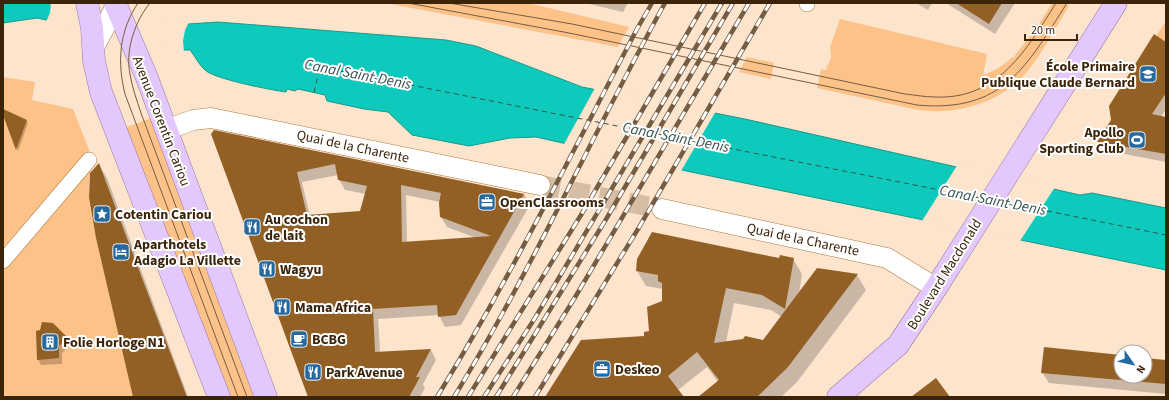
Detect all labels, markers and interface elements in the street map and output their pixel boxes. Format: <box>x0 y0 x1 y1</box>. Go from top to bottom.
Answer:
scale bar <box>1025 16 1077 42</box>
text: 20 m <box>1031 22 1055 39</box>
street label: Avenue Corentin Cariou <box>127 53 195 189</box>
water label: Canal Saint-Denis <box>303 54 413 95</box>
place label: École Primaire Publique Claude Bernard <box>981 57 1135 93</box>
school or university icon: École Primaire Publique Claude Bernard <box>1138 64 1158 84</box>
water label: Canal Saint-Denis <box>621 117 731 158</box>
place label: Apollo Sporting Club <box>1039 123 1124 159</box>
street label: Quai de la Charente <box>295 125 411 169</box>
sports icon: Apollo Sporting Club <box>1127 130 1147 150</box>
water label: Canal Saint-Denis <box>938 180 1048 221</box>
office icon: OpenClassrooms <box>477 192 497 212</box>
place label: OpenClassrooms <box>500 193 604 213</box>
place icon: Cotentin Cariou <box>92 204 112 224</box>
place label: Cotentin Cariou <box>115 205 212 225</box>
place label: Au cochon de lait <box>264 210 328 246</box>
street label: Boulevard Macdonald <box>903 215 987 334</box>
restaurant icon: Au cochon de lait <box>242 217 262 237</box>
street label: Quai de la Charente <box>745 218 861 262</box>
place label: Aparthotels Adagio La Villette <box>133 235 241 271</box>
hotel icon: Aparthotels Adagio La Villette <box>111 242 131 262</box>
restaurant icon: Wagyu <box>257 259 277 279</box>
place label: Wagyu <box>280 260 321 280</box>
restaurant icon: Mama Africa <box>272 297 292 317</box>
place label: Mama Africa <box>295 298 371 318</box>
cafe icon: BCBG <box>289 329 309 349</box>
place label: BCBG <box>312 330 346 350</box>
building icon: Folie Horloge N1 <box>40 332 60 352</box>
place label: Folie Horloge N1 <box>63 333 164 353</box>
north arrow <box>1113 344 1153 384</box>
office icon: Deskeo <box>592 359 612 379</box>
place label: Deskeo <box>615 360 660 380</box>
restaurant icon: Park Avenue <box>303 362 323 382</box>
text: N <box>1133 362 1149 377</box>
place label: Park Avenue <box>326 363 403 383</box>

